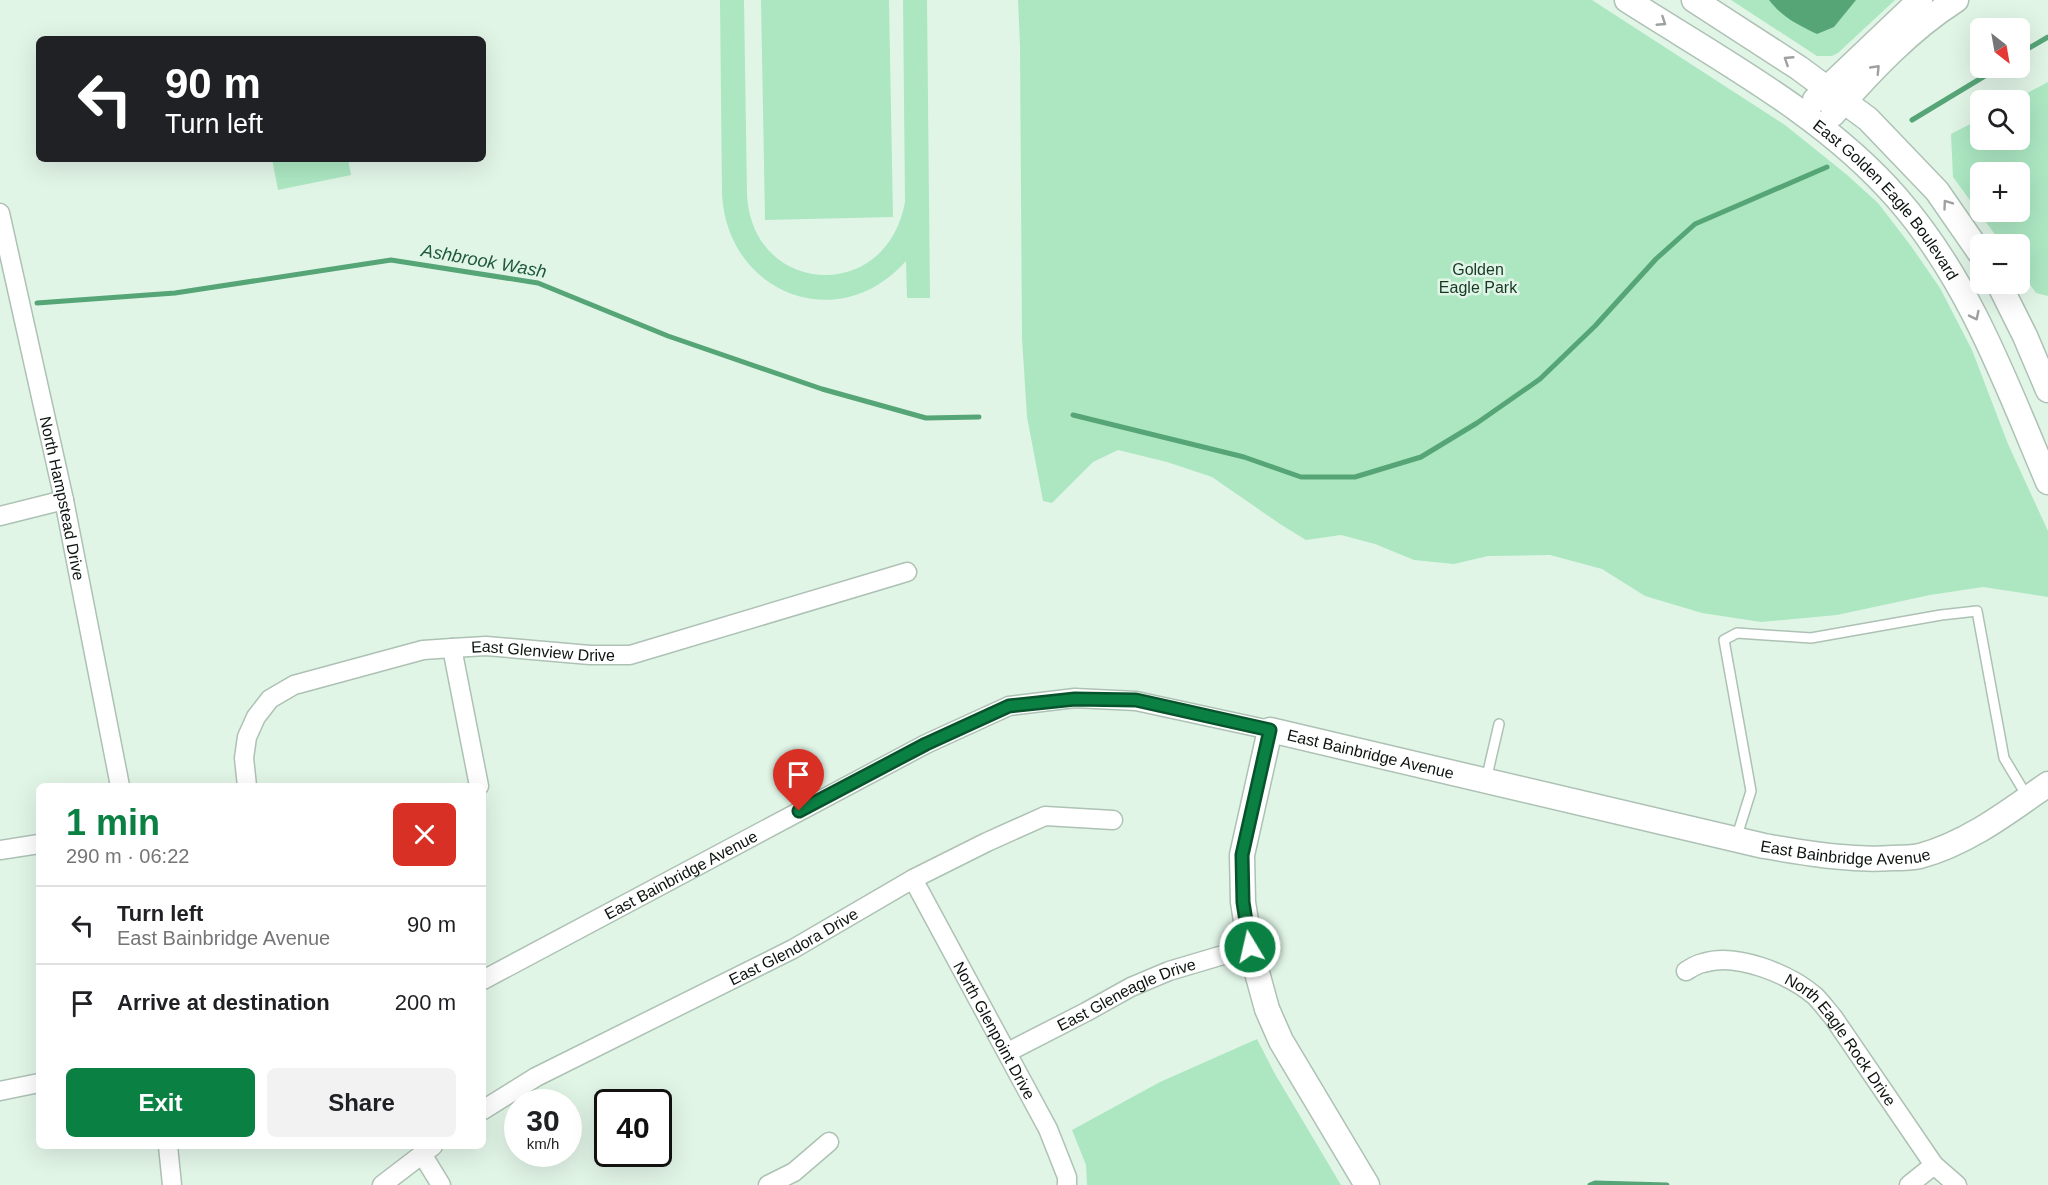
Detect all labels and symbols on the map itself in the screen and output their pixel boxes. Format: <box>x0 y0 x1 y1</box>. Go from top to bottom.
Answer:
one-way arrow <box>1656 15 1666 27</box>
north arrow <box>1970 18 2030 78</box>
one-way arrow <box>1784 56 1795 67</box>
one-way arrow <box>1869 65 1880 75</box>
street label: East Golden Eagle Boulevard <box>1810 117 1961 283</box>
one-way arrow <box>1943 200 1954 211</box>
water label: Ashbrook Wash <box>419 240 548 282</box>
park label: Golden Eagle Park <box>1439 261 1518 296</box>
one-way arrow <box>1968 309 1980 320</box>
street label: North Hampstead Drive <box>37 415 88 582</box>
street label: East Glenview Drive <box>471 638 615 664</box>
street label: East Bainbridge Avenue <box>1286 726 1456 782</box>
pin <box>773 749 824 811</box>
street label: East Bainbridge Avenue <box>602 827 760 923</box>
street label: East Bainbridge Avenue <box>1759 838 1933 868</box>
street label: East Glendora Drive <box>726 905 861 989</box>
position arrow <box>1218 915 1282 979</box>
street label: East Gleneagle Drive <box>1054 956 1198 1034</box>
street label: North Glenpoint Drive <box>950 959 1038 1102</box>
street label: North Eagle Rock Drive <box>1782 970 1899 1109</box>
speed limit sign: 40 <box>594 1089 672 1167</box>

